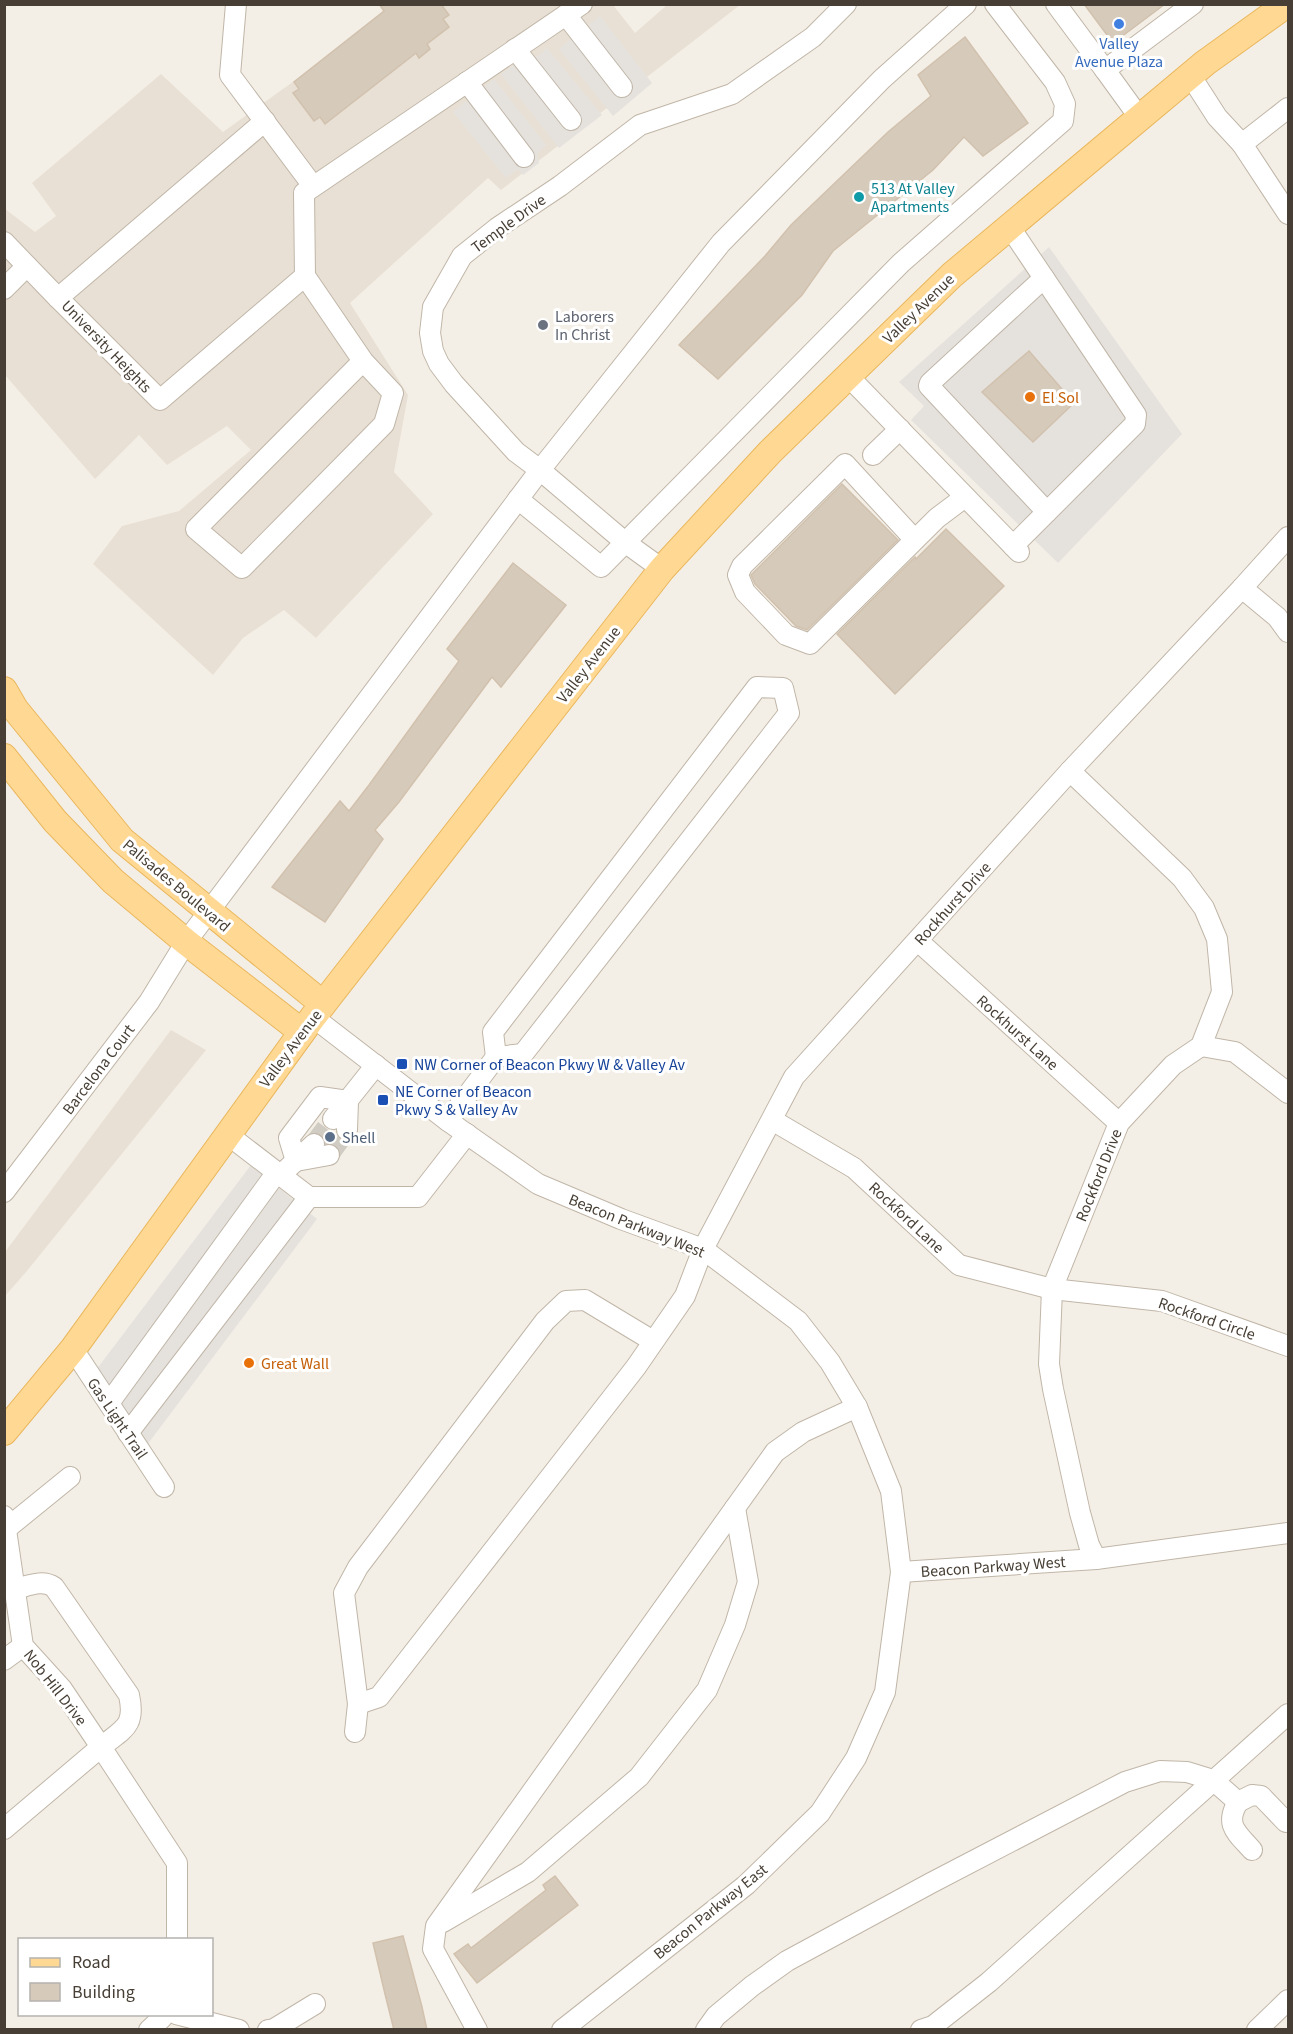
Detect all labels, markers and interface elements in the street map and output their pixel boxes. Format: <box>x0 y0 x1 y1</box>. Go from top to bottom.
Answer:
marker: Valley Avenue Plaza <box>1112 17 1126 31</box>
place label: Valley Avenue Plaza <box>1075 33 1163 73</box>
place label: 513 At Valley Apartments <box>871 178 955 218</box>
street label: Temple Drive <box>467 189 550 258</box>
marker: 513 At Valley Apartments <box>852 190 866 204</box>
street label: Valley Avenue <box>878 269 960 349</box>
street label: University Heights <box>56 295 157 398</box>
place label: Laborers In Christ <box>555 306 614 346</box>
marker: Laborers In Christ <box>536 318 550 332</box>
place label: El Sol <box>1042 387 1079 409</box>
marker: El Sol <box>1023 390 1037 404</box>
street label: Valley Avenue <box>552 622 626 708</box>
street label: Palisades Boulevard <box>118 834 235 937</box>
street label: Rockhurst Drive <box>909 857 996 950</box>
street label: Rockhurst Lane <box>972 990 1063 1076</box>
street label: Valley Avenue <box>254 1005 327 1092</box>
street label: Barcelona Court <box>58 1019 140 1119</box>
place label: NW Corner of Beacon Pkwy W & Valley Av <box>414 1054 685 1076</box>
marker: NW Corner of Beacon Pkwy W & Valley Av <box>395 1057 409 1071</box>
place label: NE Corner of Beacon Pkwy S & Valley Av <box>395 1081 532 1121</box>
marker: NE Corner of Beacon Pkwy S & Valley Av <box>376 1093 390 1107</box>
street label: Rockford Drive <box>1070 1126 1128 1225</box>
place label: Shell <box>342 1127 375 1149</box>
marker: Shell <box>323 1130 337 1144</box>
street label: Rockford Lane <box>864 1177 949 1259</box>
street label: Beacon Parkway West <box>565 1189 709 1264</box>
street label: Rockford Circle <box>1155 1292 1258 1346</box>
place label: Great Wall <box>261 1353 329 1375</box>
marker: Great Wall <box>242 1356 256 1370</box>
street label: Gas Light Trail <box>82 1373 153 1464</box>
street label: Beacon Parkway West <box>920 1551 1067 1583</box>
street label: Nob Hill Drive <box>18 1645 92 1730</box>
street label: Beacon Parkway East <box>649 1858 773 1965</box>
legend <box>18 1938 213 2016</box>
text: Road <box>72 1950 111 1975</box>
text: Building <box>72 1980 135 2005</box>

